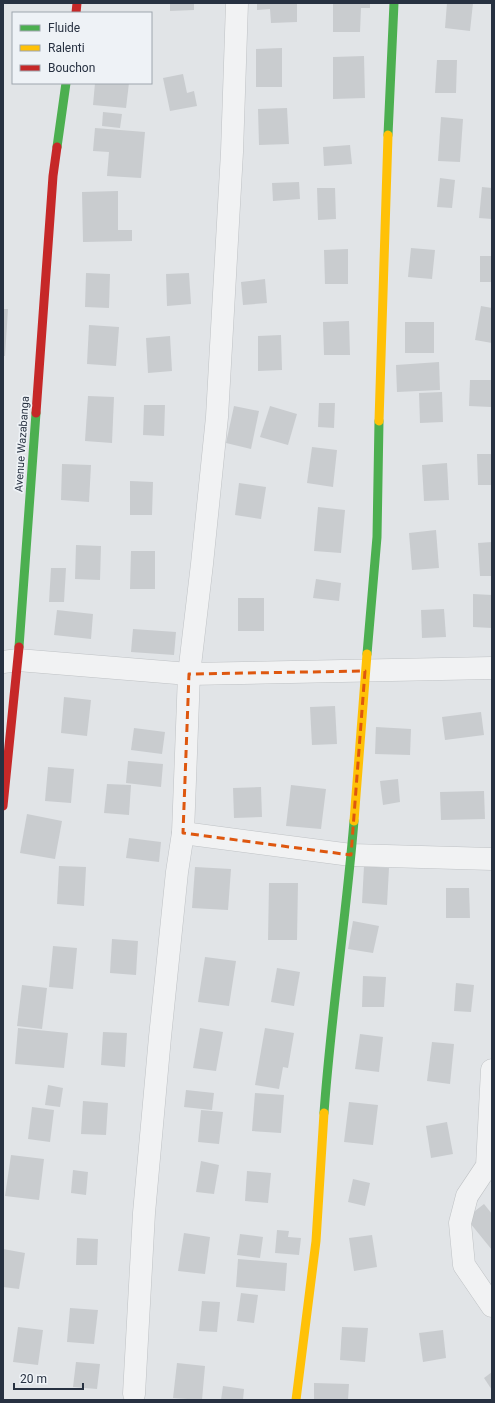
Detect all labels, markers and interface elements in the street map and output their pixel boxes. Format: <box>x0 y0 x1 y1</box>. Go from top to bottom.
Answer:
legend <box>12 12 152 84</box>
text: Fluide <box>48 21 80 35</box>
text: Ralenti <box>48 41 85 55</box>
text: Bouchon <box>48 61 95 75</box>
street label: Avenue Wazabanga <box>12 396 32 492</box>
scale bar <box>14 1365 83 1391</box>
text: 20 m <box>20 1372 47 1386</box>

